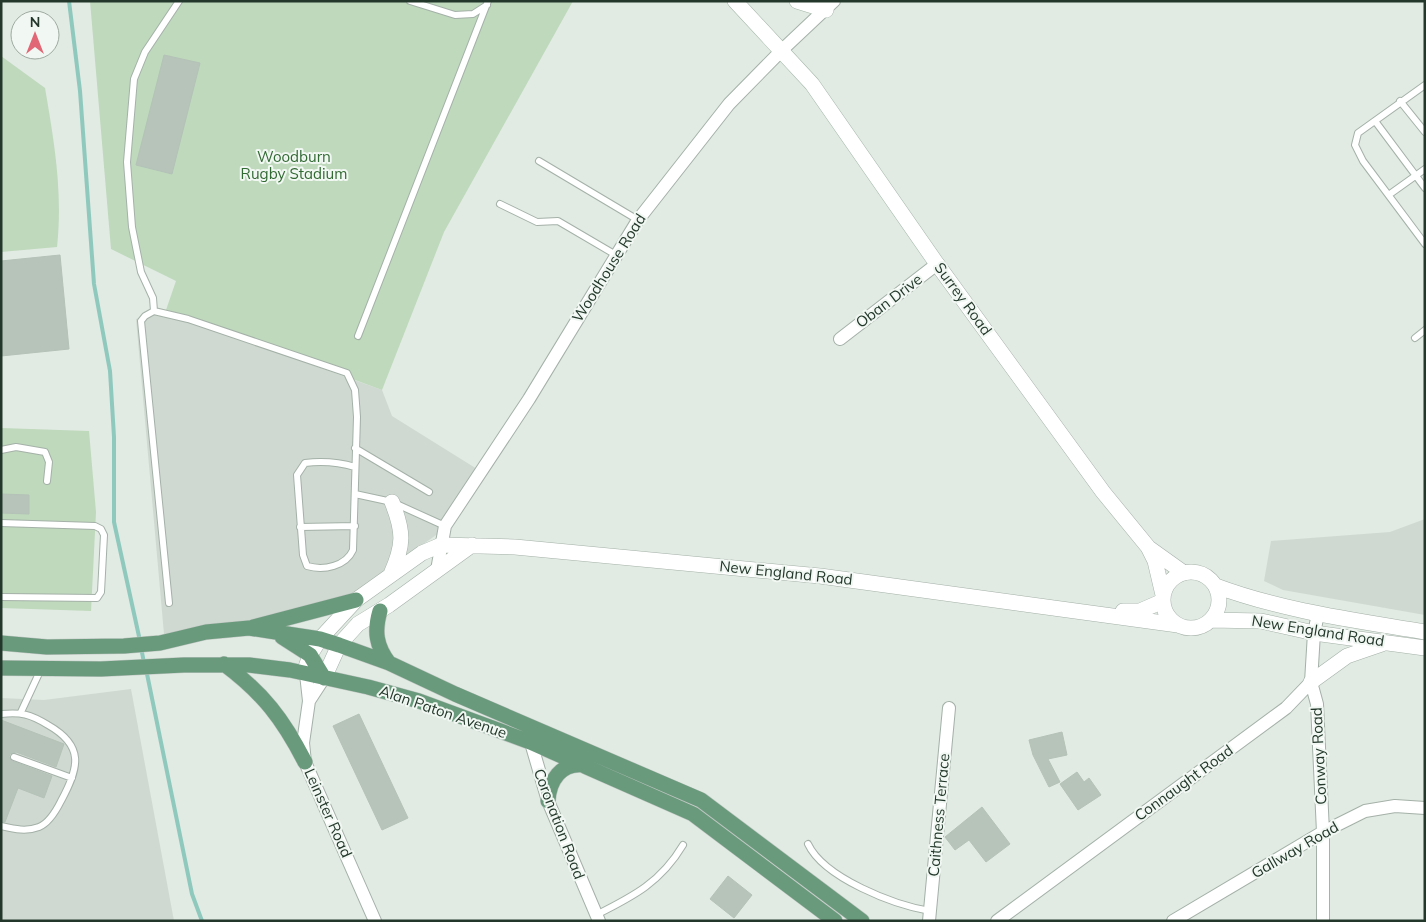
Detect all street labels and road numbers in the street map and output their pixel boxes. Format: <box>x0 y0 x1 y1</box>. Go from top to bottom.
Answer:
street label: Woodhouse Road <box>568 210 650 325</box>
street label: Surrey Road <box>931 259 996 339</box>
street label: Oban Drive <box>852 269 926 332</box>
street label: New England Road <box>718 556 854 589</box>
street label: New England Road <box>1250 611 1386 650</box>
street label: Alan Paton Avenue <box>377 681 509 742</box>
street label: Conway Road <box>1306 707 1331 805</box>
street label: Connaught Road <box>1131 740 1237 825</box>
street label: Caithness Terrace <box>924 753 953 877</box>
street label: Leinster Road <box>300 765 357 860</box>
street label: Coronation Road <box>530 766 589 882</box>
street label: Gallway Road <box>1248 817 1342 882</box>

